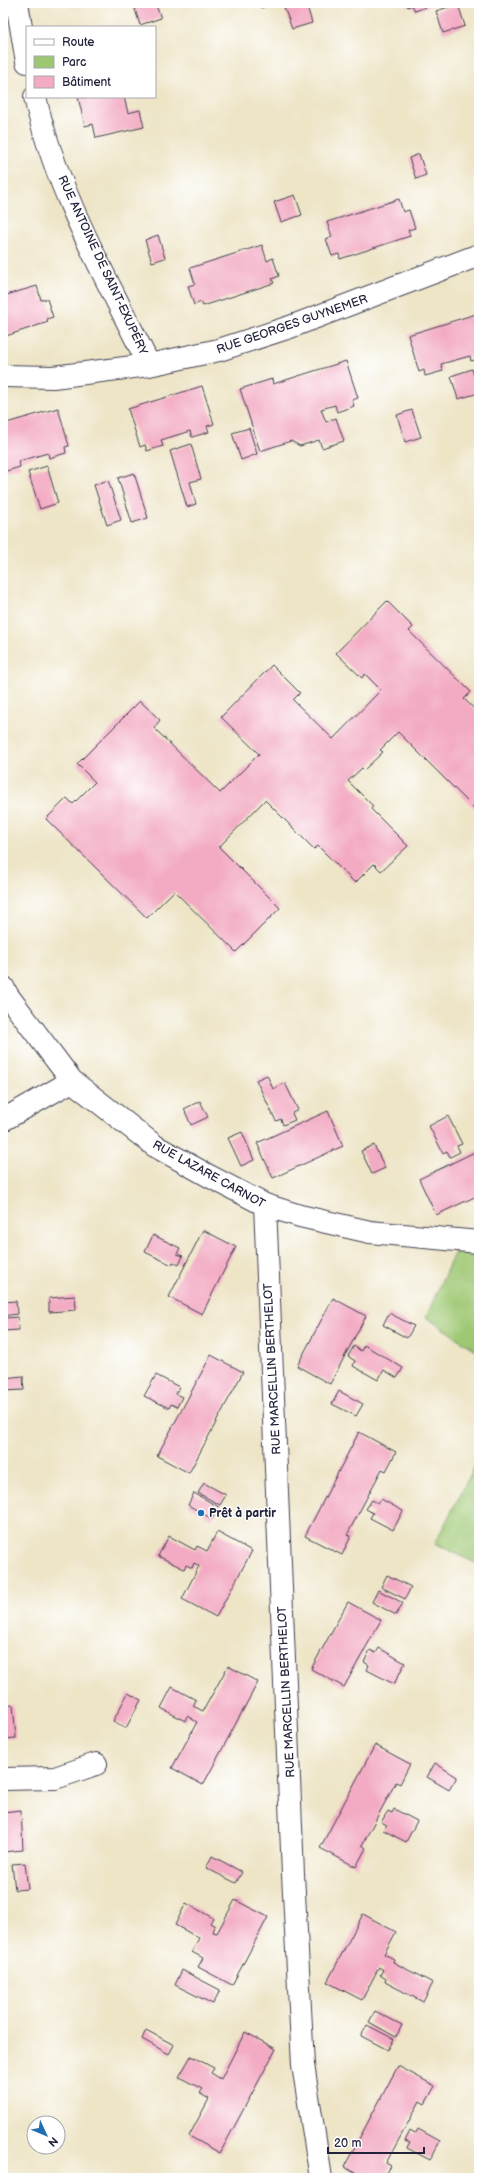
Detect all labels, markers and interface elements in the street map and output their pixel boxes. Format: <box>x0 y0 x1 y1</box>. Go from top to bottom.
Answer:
legend <box>26 26 156 98</box>
text: Route <box>62 35 94 50</box>
text: Parc <box>62 55 86 70</box>
text: Bâtiment <box>62 75 111 90</box>
street label: RUE ANTOINE DE SAINT-EXUPÉRY <box>54 173 152 358</box>
street label: RUE GEORGES GUYNEMER <box>215 291 370 357</box>
street label: RUE LAZARE CARNOT <box>150 1137 268 1212</box>
street label: RUE MARCELLIN BERTHELOT <box>260 1282 284 1455</box>
place label: Prêt à partir <box>209 1506 276 1521</box>
marker: Prêt à partir <box>196 1508 206 1518</box>
street label: RUE MARCELLIN BERTHELOT <box>274 1605 298 1778</box>
north arrow <box>26 2115 66 2155</box>
scale bar <box>328 2129 424 2155</box>
text: N <box>45 2134 60 2149</box>
text: 20 m <box>334 2136 361 2151</box>

